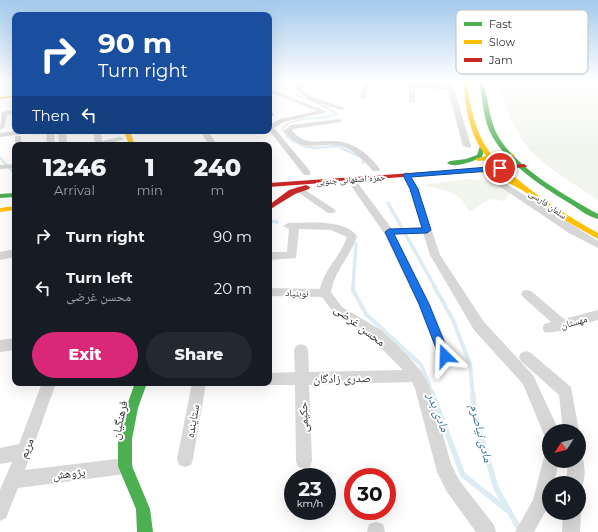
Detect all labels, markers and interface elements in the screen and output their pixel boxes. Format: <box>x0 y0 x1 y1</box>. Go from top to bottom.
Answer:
legend <box>456 10 588 74</box>
text: Fast <box>489 17 513 31</box>
text: 90 m <box>98 26 172 60</box>
icon: right <box>32 28 84 80</box>
text: Slow <box>489 35 515 49</box>
text: Jam <box>488 53 513 67</box>
text: Turn right <box>98 60 188 82</box>
icon: left <box>78 104 100 126</box>
text: Then <box>32 106 70 125</box>
pin <box>483 151 517 185</box>
text: 12:46 <box>43 153 106 182</box>
text: 1 <box>145 153 155 182</box>
text: 240 <box>194 153 241 182</box>
icon: arrive <box>489 157 511 179</box>
street label: حمزه اصفهانی جنوبی <box>316 171 386 187</box>
text: Arrival <box>54 182 95 198</box>
text: min <box>137 182 163 198</box>
text: m <box>211 182 224 198</box>
street label: سلمان فارسی <box>527 187 569 221</box>
icon: right <box>32 225 54 247</box>
text: Turn right <box>66 227 145 246</box>
text: 90 m <box>213 227 252 246</box>
text: Turn left <box>66 268 133 287</box>
icon: left <box>32 277 54 299</box>
text: 20 m <box>214 279 252 298</box>
street label: نوبنیاد <box>285 286 309 300</box>
text: محسن غرضی <box>66 288 131 304</box>
street label: محسن غرضی <box>331 301 389 349</box>
street label: مهستان <box>559 312 589 332</box>
button: Exit <box>32 332 138 378</box>
button: Share <box>146 332 252 378</box>
position arrow <box>424 335 466 377</box>
street label: صدری زادگان <box>313 370 371 386</box>
water label: مادی بدر <box>423 389 454 434</box>
street label: فرهنگیان <box>108 399 131 441</box>
street label: حکیمی <box>295 401 311 433</box>
water label: مادی نیاصرم <box>466 402 497 464</box>
street label: ستاینده <box>182 403 203 439</box>
north arrow <box>542 424 586 468</box>
map controls <box>542 424 586 520</box>
street label: مریم <box>15 436 38 461</box>
street label: پژوهش <box>52 463 87 483</box>
speed limit sign: 30 <box>344 468 396 520</box>
button: sound <box>542 476 586 520</box>
text: 23 <box>298 477 322 501</box>
text: km/h <box>297 497 323 510</box>

